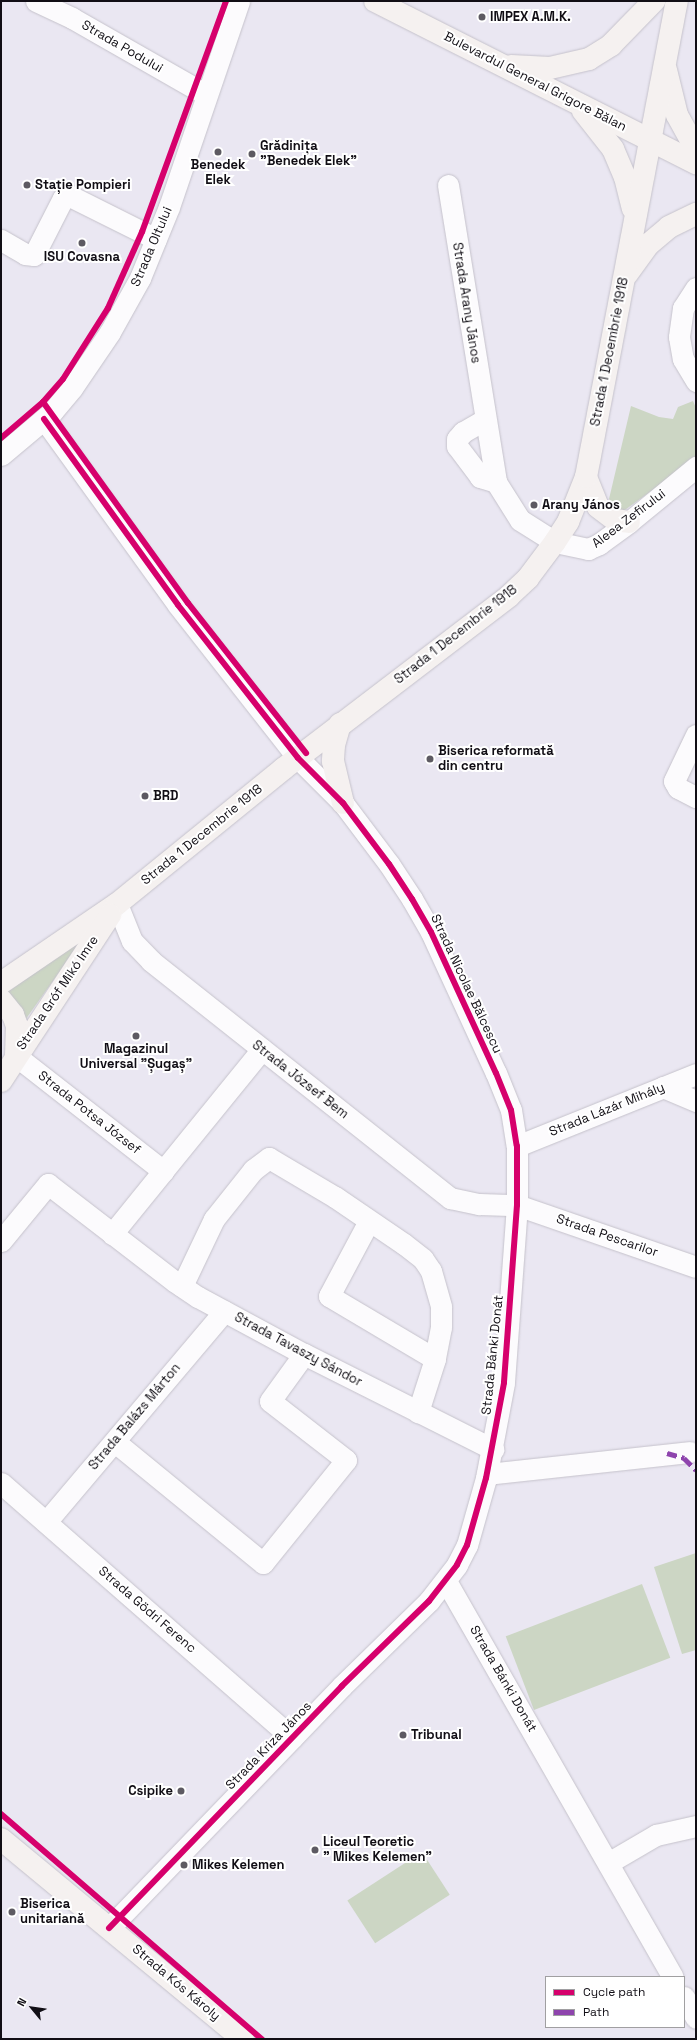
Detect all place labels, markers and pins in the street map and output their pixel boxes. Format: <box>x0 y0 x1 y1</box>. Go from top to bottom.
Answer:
place label: IMPEX A.M.K. <box>490 9 571 25</box>
marker: IMPEX A.M.K. <box>477 12 487 22</box>
place label: Grădinița "Benedek Elek" <box>260 139 357 170</box>
marker: Benedek Elek <box>213 147 223 157</box>
marker: Grădinița "Benedek Elek" <box>247 149 257 159</box>
place label: Benedek Elek <box>191 158 245 189</box>
place label: Stație Pompieri <box>35 177 131 193</box>
marker: Stație Pompieri <box>22 180 32 190</box>
marker: ISU Covasna <box>77 238 87 248</box>
place label: ISU Covasna <box>44 249 120 265</box>
place label: Arany János <box>542 497 620 513</box>
marker: Arany János <box>529 500 539 510</box>
place label: Biserica reformată din centru <box>438 744 554 775</box>
marker: Biserica reformată din centru <box>425 754 435 764</box>
place label: BRD <box>153 788 179 804</box>
marker: BRD <box>140 791 150 801</box>
marker: Magazinul Universal "Șugaș" <box>131 1031 141 1041</box>
place label: Magazinul Universal "Șugaș" <box>80 1042 192 1073</box>
place label: Tribunal <box>411 1727 462 1743</box>
marker: Tribunal <box>398 1730 408 1740</box>
place label: Csipike <box>128 1783 173 1799</box>
marker: Csipike <box>176 1786 186 1796</box>
place label: Liceul Teoretic " Mikes Kelemen" <box>323 1835 432 1866</box>
marker: Liceul Teoretic " Mikes Kelemen" <box>310 1845 320 1855</box>
place label: Mikes Kelemen <box>192 1857 285 1873</box>
marker: Mikes Kelemen <box>179 1860 189 1870</box>
place label: Biserica unitariană <box>20 1897 85 1928</box>
marker: Biserica unitariană <box>7 1907 17 1917</box>

